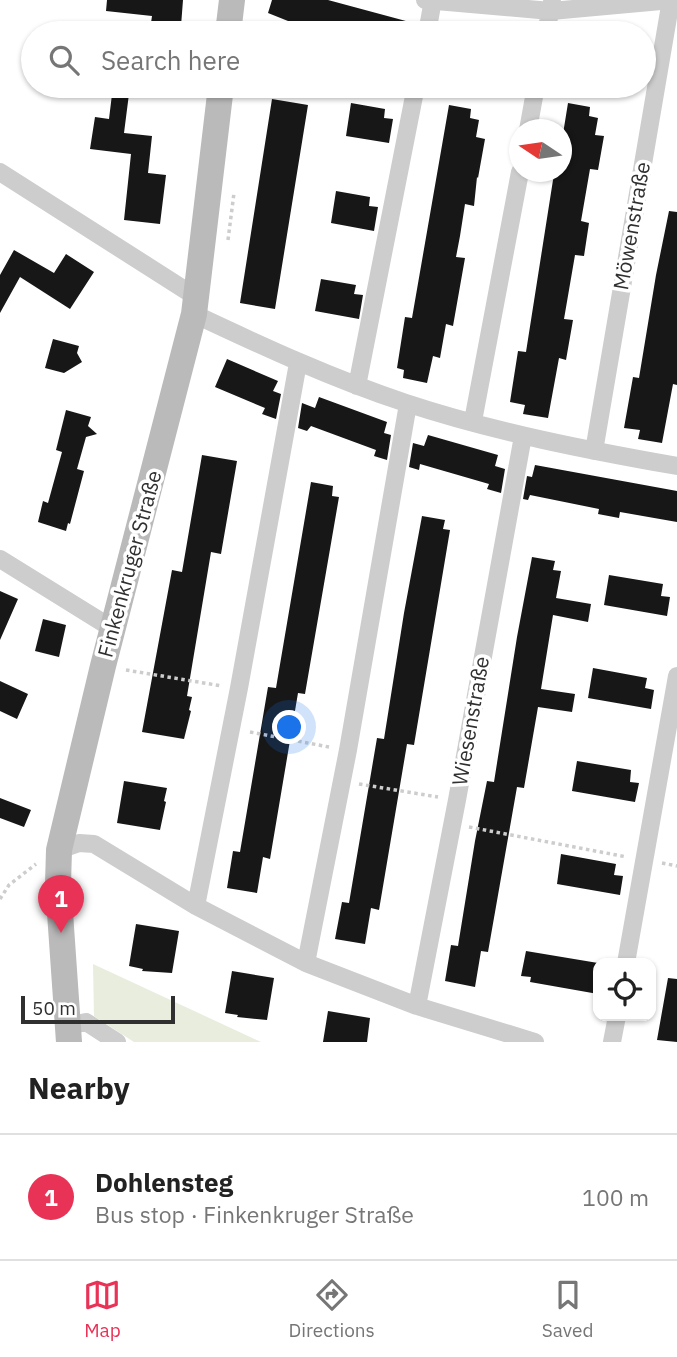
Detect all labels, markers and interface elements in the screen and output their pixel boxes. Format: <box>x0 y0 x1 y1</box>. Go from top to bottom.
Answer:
search box <box>21 21 656 98</box>
icon: search <box>45 41 83 79</box>
text: Search here <box>101 43 240 77</box>
north arrow <box>509 119 572 182</box>
street label: Möwenstraße <box>606 160 656 292</box>
street label: Finkenkruger Straße <box>91 467 167 660</box>
street label: Wiesenstraße <box>445 654 495 787</box>
your location <box>272 710 306 744</box>
pin: 1 <box>38 875 84 933</box>
map controls <box>593 958 656 1021</box>
button: locate <box>593 958 656 1021</box>
scale bar <box>21 993 175 1025</box>
text: 50 m <box>32 996 76 1020</box>
text: Nearby <box>28 1068 130 1107</box>
text: Dohlensteg <box>95 1165 233 1199</box>
text: 1 <box>44 1182 58 1212</box>
text: 100 m <box>582 1182 649 1212</box>
text: Bus stop · Finkenkruger Straße <box>95 1199 414 1229</box>
tab: Map <box>83 1276 121 1342</box>
tab: Directions <box>288 1276 375 1342</box>
tab: Saved <box>542 1276 594 1342</box>

